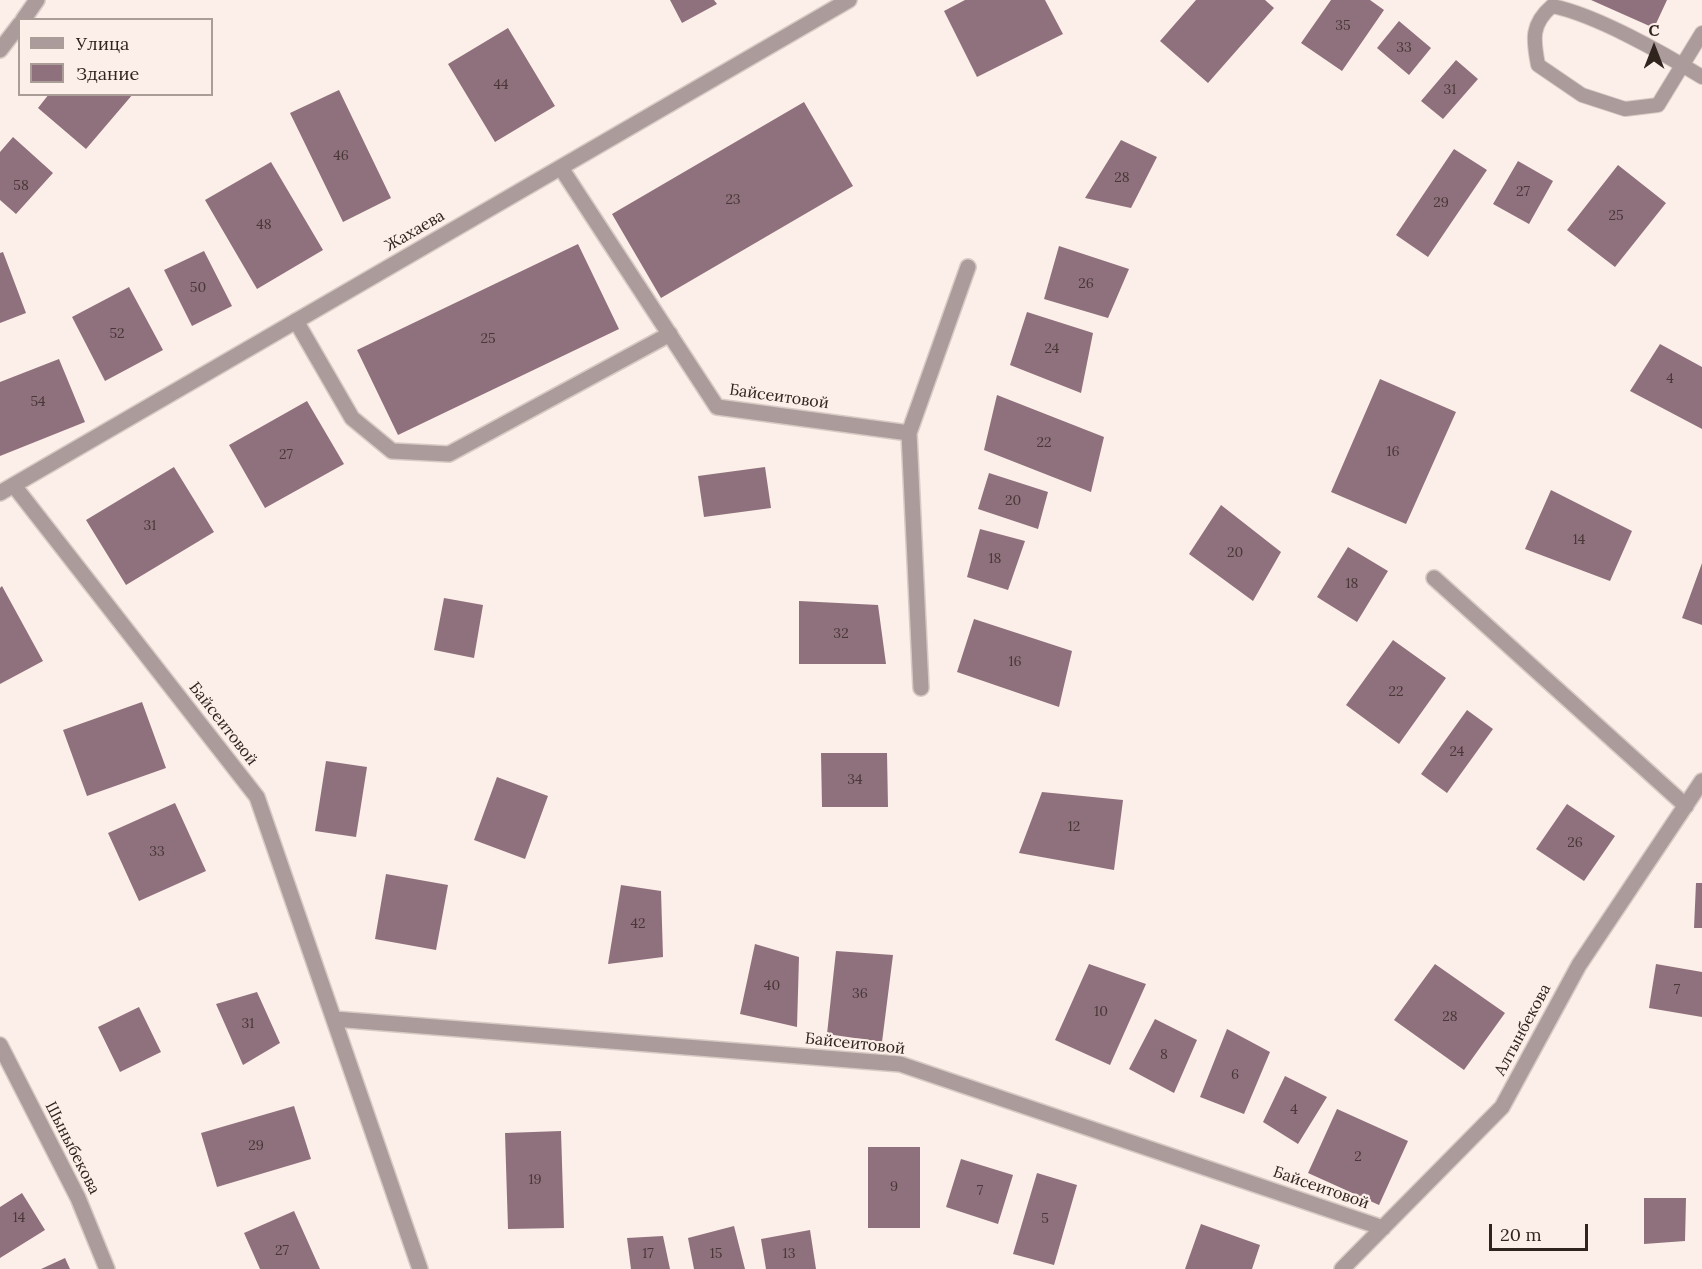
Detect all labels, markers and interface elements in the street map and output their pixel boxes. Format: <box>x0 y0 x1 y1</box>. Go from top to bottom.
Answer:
legend <box>18 18 213 96</box>
house number: 35 <box>1335 18 1351 34</box>
north arrow <box>1624 18 1684 78</box>
text: С <box>1648 20 1660 40</box>
text: Улица <box>76 32 129 55</box>
house number: 33 <box>1396 40 1412 56</box>
text: Здание <box>76 62 139 85</box>
house number: 44 <box>493 77 509 93</box>
house number: 31 <box>1444 82 1456 98</box>
house number: 46 <box>333 148 349 164</box>
house number: 28 <box>1114 170 1130 186</box>
house number: 58 <box>13 178 29 194</box>
house number: 27 <box>1516 184 1530 200</box>
house number: 23 <box>725 192 741 208</box>
house number: 29 <box>1433 195 1449 211</box>
street label: Жахаева <box>382 206 448 256</box>
house number: 25 <box>1608 208 1624 224</box>
house number: 48 <box>256 217 272 233</box>
house number: 26 <box>1078 276 1094 292</box>
house number: 50 <box>190 280 206 296</box>
house number: 52 <box>109 326 125 342</box>
house number: 25 <box>480 331 496 347</box>
house number: 24 <box>1045 341 1059 357</box>
house number: 4 <box>1666 371 1674 387</box>
street label: Байсеитовой <box>728 381 830 413</box>
house number: 54 <box>30 394 46 410</box>
house number: 22 <box>1036 435 1052 451</box>
house number: 16 <box>1386 444 1400 460</box>
house number: 27 <box>279 447 293 463</box>
house number: 20 <box>1005 493 1021 509</box>
house number: 31 <box>144 518 156 534</box>
house number: 14 <box>1573 532 1585 548</box>
house number: 20 <box>1227 545 1243 561</box>
house number: 18 <box>989 551 1001 567</box>
house number: 18 <box>1346 576 1358 592</box>
house number: 32 <box>833 626 849 642</box>
house number: 16 <box>1008 654 1022 670</box>
street label: Байсеитовой <box>185 679 261 769</box>
house number: 22 <box>1388 684 1404 700</box>
house number: 24 <box>1450 744 1464 760</box>
house number: 34 <box>847 772 863 788</box>
house number: 12 <box>1068 819 1080 835</box>
house number: 26 <box>1567 835 1583 851</box>
house number: 33 <box>149 844 165 860</box>
house number: 42 <box>630 916 646 932</box>
house number: 40 <box>764 978 780 994</box>
street label: Алтынбекова <box>1491 981 1555 1079</box>
house number: 7 <box>1674 982 1680 998</box>
house number: 36 <box>852 986 868 1002</box>
house number: 10 <box>1094 1004 1108 1020</box>
house number: 28 <box>1442 1009 1458 1025</box>
house number: 31 <box>242 1016 254 1032</box>
street label: Байсеитовой <box>804 1029 906 1059</box>
house number: 8 <box>1160 1047 1168 1063</box>
house number: 6 <box>1231 1067 1239 1083</box>
street label: Шыныбекова <box>40 1098 104 1198</box>
house number: 4 <box>1290 1102 1298 1118</box>
house number: 29 <box>248 1138 264 1154</box>
house number: 2 <box>1354 1149 1362 1165</box>
street label: Байсеитовой <box>1270 1163 1372 1213</box>
house number: 19 <box>528 1172 542 1188</box>
house number: 9 <box>890 1179 898 1195</box>
house number: 7 <box>977 1183 983 1199</box>
house number: 14 <box>13 1210 25 1226</box>
house number: 5 <box>1041 1211 1049 1227</box>
scale bar <box>1492 1212 1591 1250</box>
text: 20 m <box>1500 1223 1542 1246</box>
house number: 27 <box>275 1243 289 1259</box>
house number: 17 <box>642 1246 654 1262</box>
house number: 15 <box>710 1246 722 1262</box>
house number: 13 <box>783 1246 795 1262</box>

